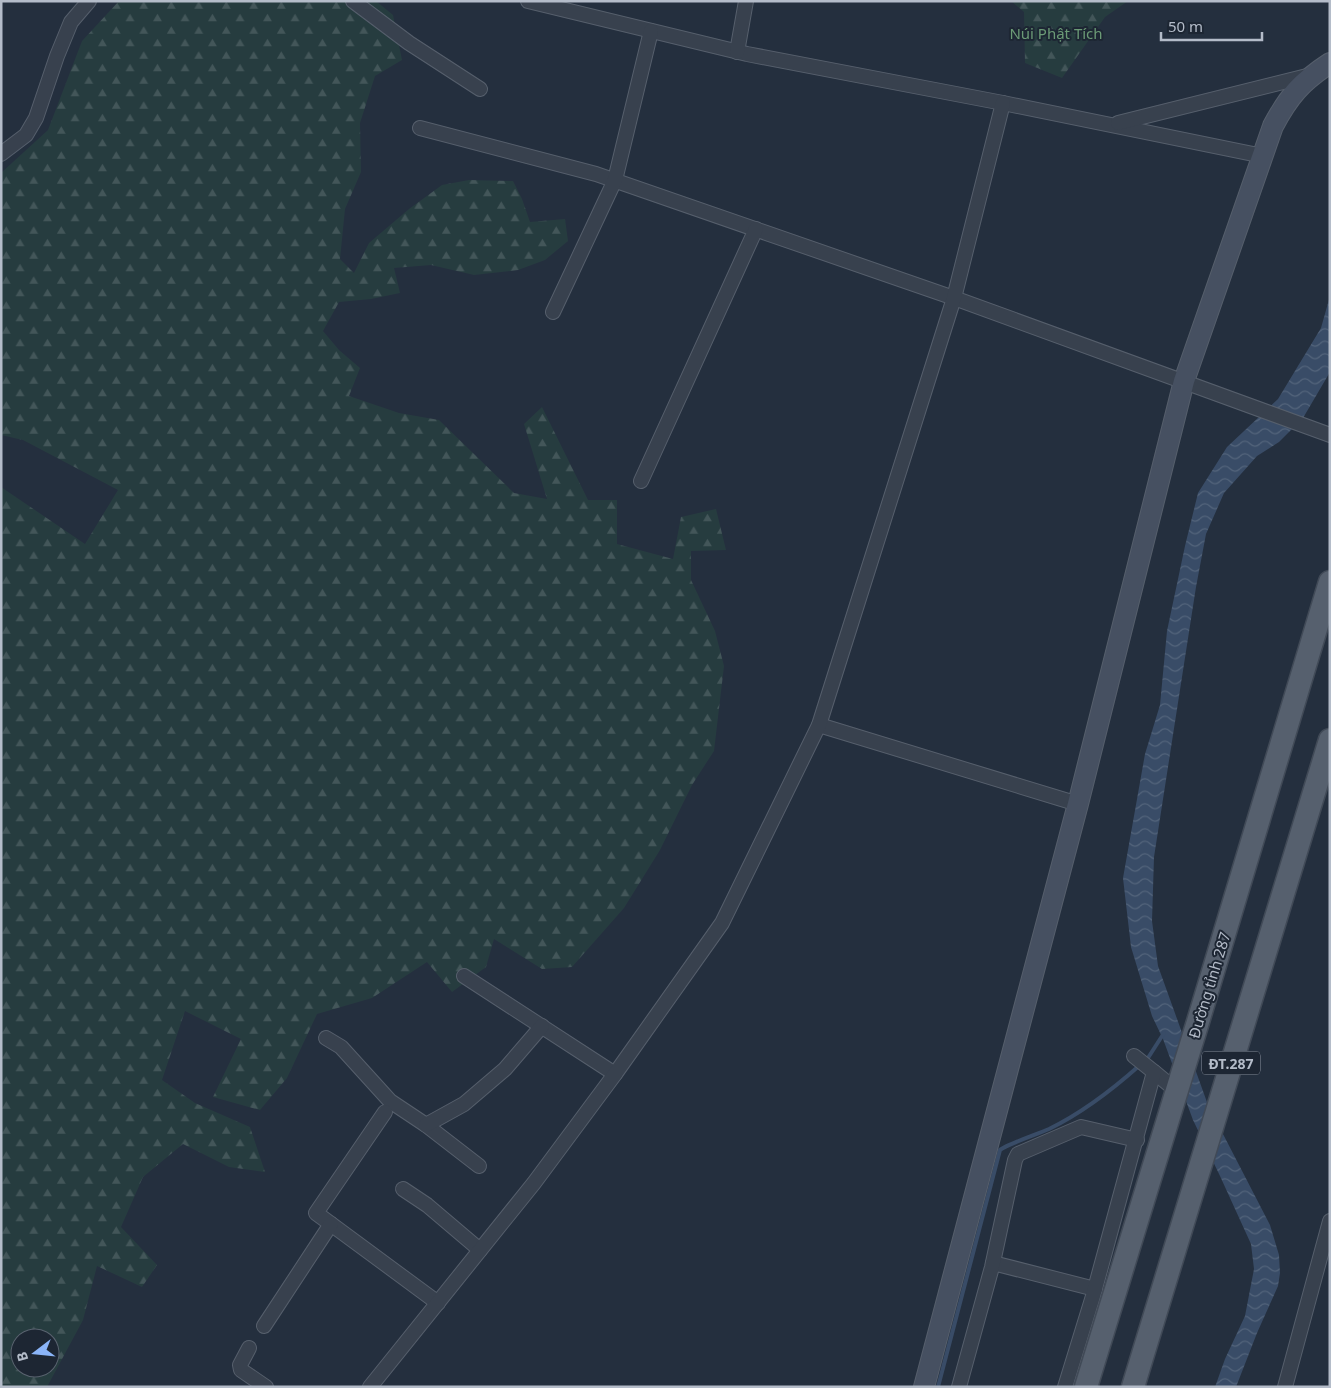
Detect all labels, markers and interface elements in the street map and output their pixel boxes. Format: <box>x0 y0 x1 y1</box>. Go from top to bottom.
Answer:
scale bar <box>1161 10 1262 42</box>
text: 50 m <box>1168 16 1203 36</box>
park label: Núi Phật Tích <box>1009 23 1103 43</box>
street label: Đường tỉnh 287 <box>1183 929 1235 1041</box>
road number: ĐT.287 <box>1202 1052 1260 1074</box>
north arrow <box>10 1328 60 1378</box>
text: B <box>12 1350 32 1364</box>

